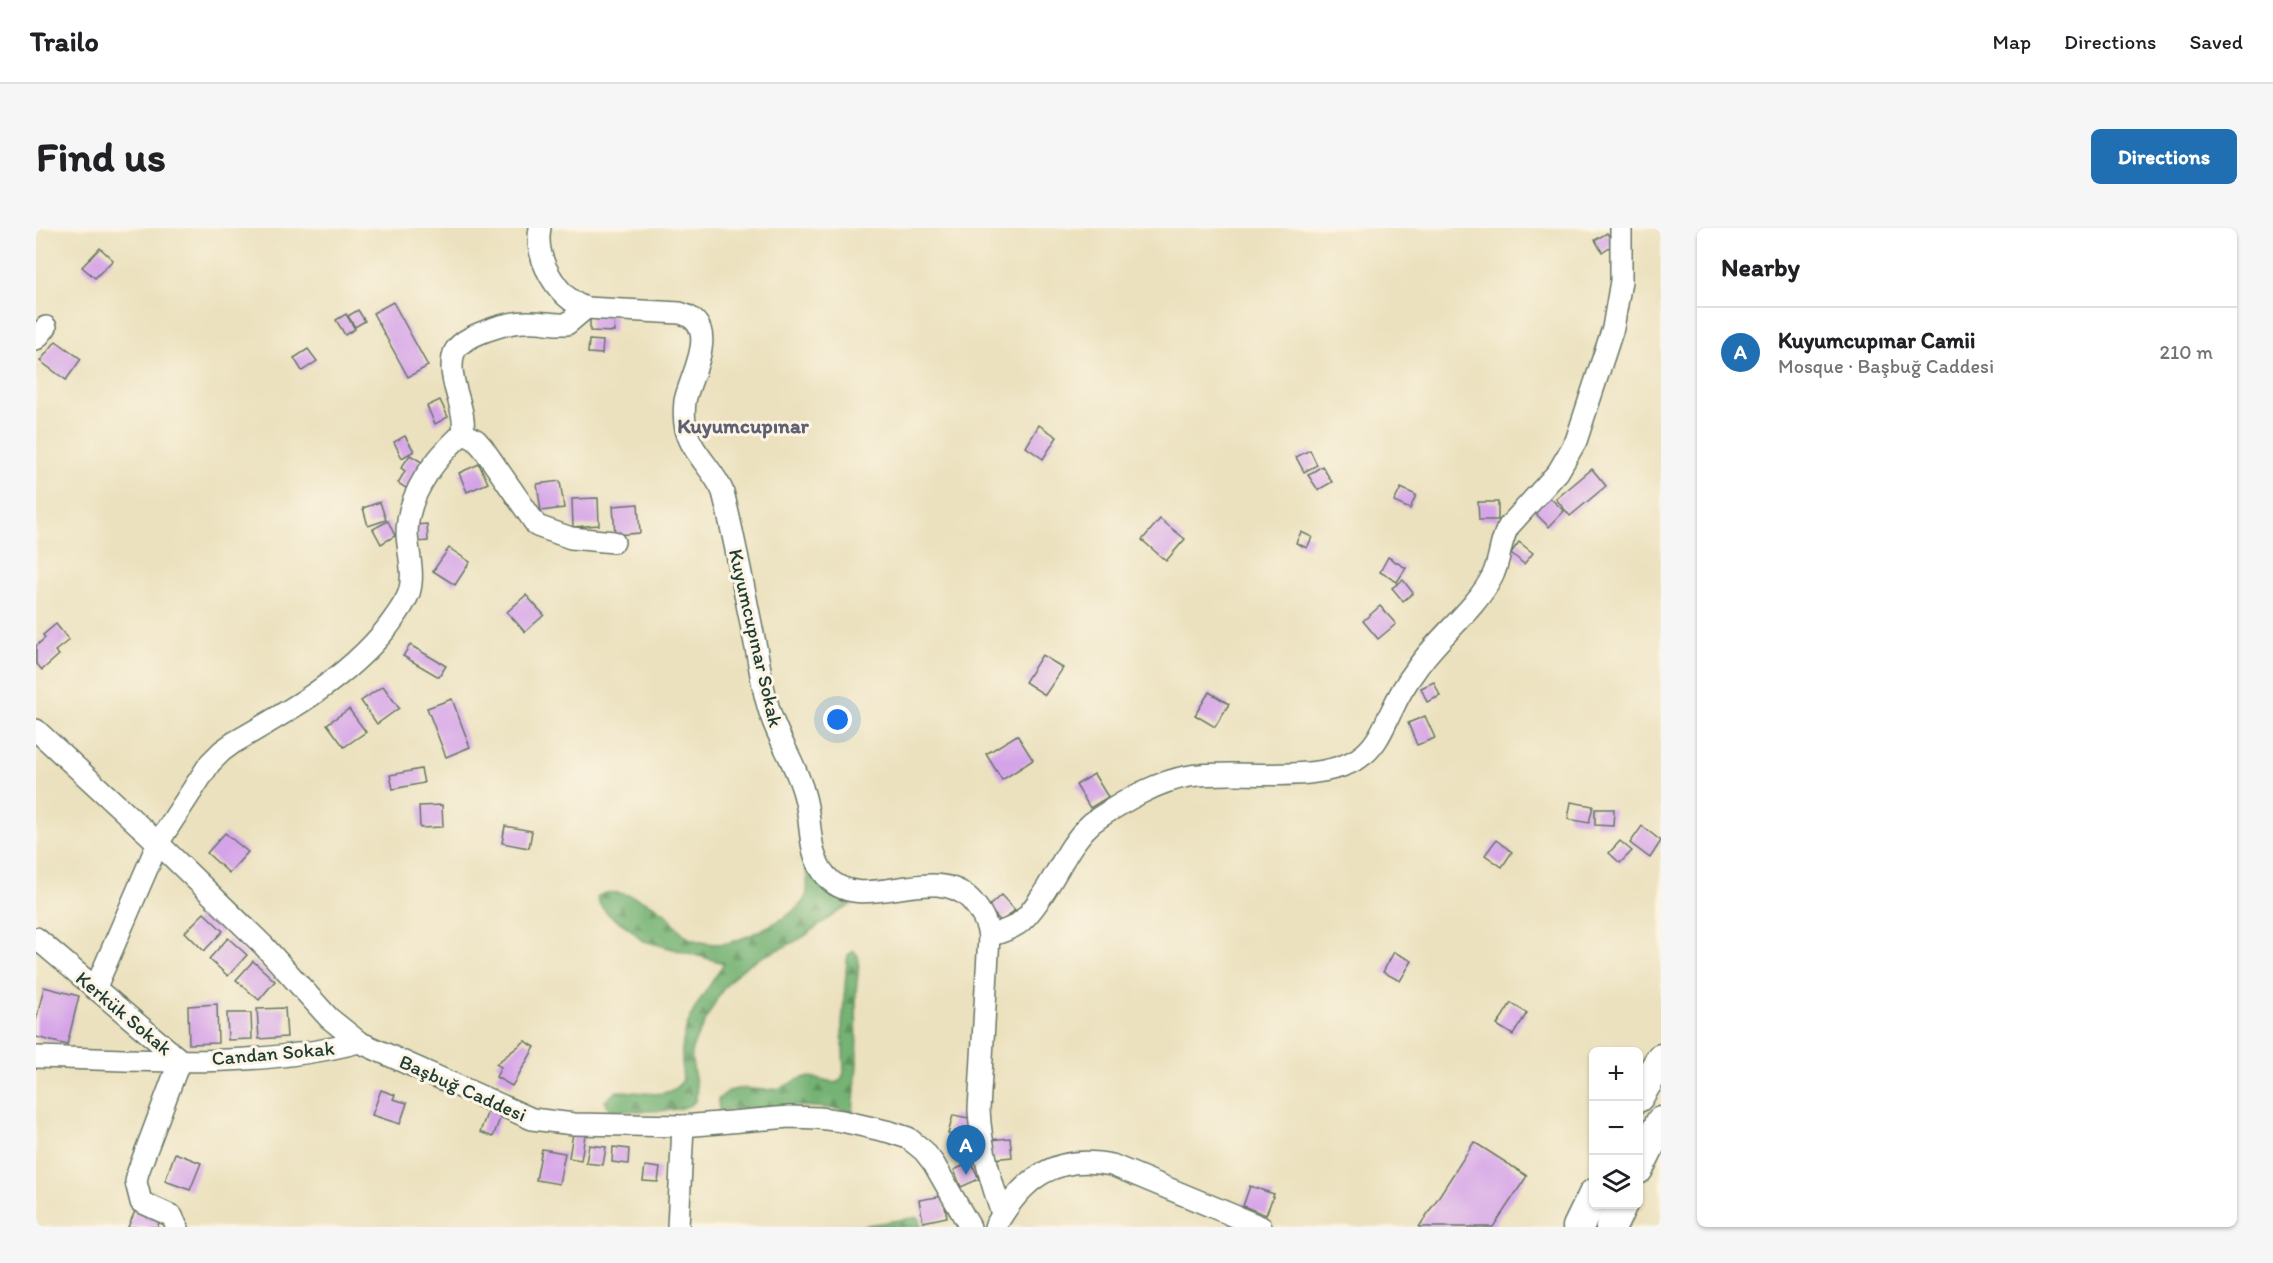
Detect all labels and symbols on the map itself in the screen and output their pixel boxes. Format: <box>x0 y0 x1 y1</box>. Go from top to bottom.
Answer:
district label: Kuyumcupınar <box>677 413 810 439</box>
street label: Kuyumcupınar Sokak <box>724 547 788 730</box>
your location <box>823 705 852 734</box>
street label: Kerkük Sokak <box>71 966 177 1060</box>
street label: Candan Sokak <box>211 1036 335 1070</box>
street label: Başbuğ Caddesi <box>396 1049 530 1127</box>
pin: A <box>946 1126 986 1175</box>

